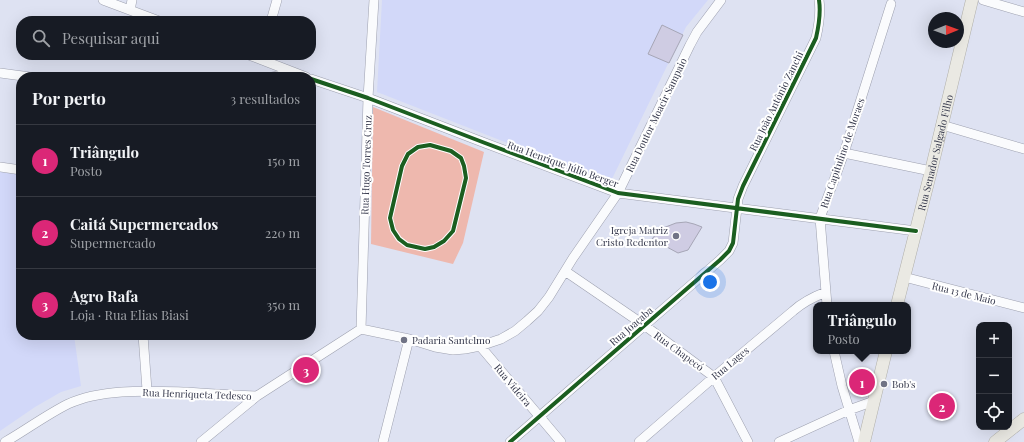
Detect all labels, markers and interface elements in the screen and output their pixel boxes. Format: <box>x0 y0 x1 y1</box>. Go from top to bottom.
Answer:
north arrow <box>928 12 964 48</box>
search box <box>16 16 316 60</box>
icon: search <box>30 27 52 49</box>
text: Pesquisar aqui <box>62 28 160 48</box>
street label: Rua João Antônio Zanchi <box>746 49 806 153</box>
street label: Rua Doutor Moacir Sampaio <box>622 55 690 175</box>
text: Por perto <box>32 87 106 109</box>
text: 3 resultados <box>230 90 300 107</box>
street label: Rua Senador Salgado Filho <box>914 93 956 212</box>
street label: Rua Capitulino de Moraes <box>817 96 867 210</box>
street label: Rua Hugo Torres Cruz <box>357 115 375 215</box>
street label: Rua Henrique Júlio Berger <box>505 137 621 191</box>
text: Triângulo <box>70 142 139 162</box>
text: 1 <box>43 152 47 169</box>
text: 150 m <box>267 152 300 169</box>
text: Posto <box>70 162 102 179</box>
text: Caitá Supermercados <box>70 214 218 234</box>
place label: Igreja Matriz Cristo Redentor <box>596 223 669 249</box>
text: 2 <box>42 224 48 241</box>
text: 220 m <box>265 224 300 241</box>
marker: Igreja Matriz Cristo Redentor <box>671 231 681 241</box>
text: Supermercado <box>70 234 156 251</box>
your location <box>700 272 720 292</box>
street label: Rua 13 de Maio <box>930 278 998 308</box>
text: Agro Rafa <box>70 286 138 306</box>
text: 3 <box>42 296 48 313</box>
text: 350 m <box>266 296 300 313</box>
popup <box>813 302 911 354</box>
street label: Rua Joaçaba <box>606 303 656 349</box>
text: Loja · Rua Elias Biasi <box>70 306 189 323</box>
text: Triângulo <box>827 310 897 330</box>
map controls <box>976 322 1012 430</box>
button: + <box>976 322 1012 358</box>
street label: Rua Chapecó <box>651 328 707 374</box>
text: Posto <box>827 330 860 347</box>
place label: Padaria Santelmo <box>412 333 491 347</box>
marker: Padaria Santelmo <box>399 335 409 345</box>
street label: Rua Lages <box>708 343 752 383</box>
pin: 3 <box>293 355 319 385</box>
button: − <box>976 358 1012 394</box>
street label: Rua Videira <box>491 361 535 409</box>
pin: 1 <box>849 367 875 397</box>
place label: Bob's <box>892 377 916 391</box>
marker: Bob's <box>879 379 889 389</box>
street label: Rua Henriqueta Tedesco <box>142 385 252 403</box>
pin: 2 <box>929 391 955 421</box>
button: locate <box>976 394 1012 430</box>

